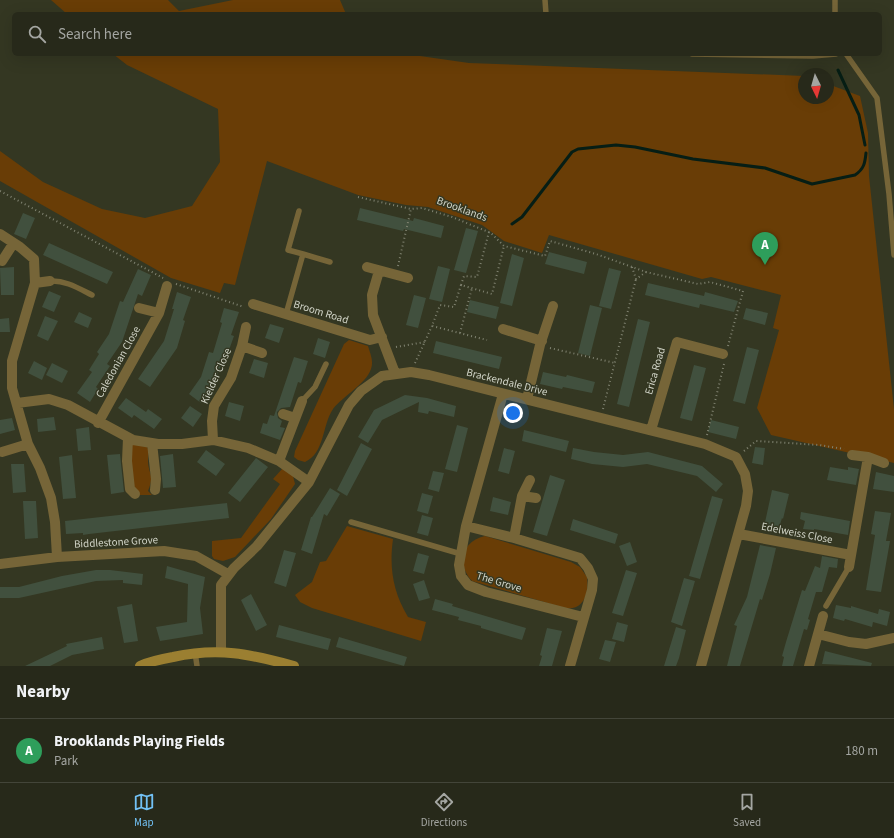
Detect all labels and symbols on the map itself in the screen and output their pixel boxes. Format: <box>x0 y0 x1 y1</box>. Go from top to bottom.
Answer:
north arrow <box>798 68 834 104</box>
street label: Brooklands <box>435 193 490 225</box>
pin: A <box>752 232 778 265</box>
street label: Broom Road <box>292 296 350 328</box>
street label: Caledonian Close <box>92 323 144 401</box>
street label: Kielder Close <box>197 345 235 406</box>
street label: Erica Road <box>641 346 669 396</box>
street label: Brackendale Drive <box>465 365 550 399</box>
your location <box>503 403 523 423</box>
street label: Edelweiss Close <box>760 519 835 547</box>
street label: Biddlestone Grove <box>74 532 159 552</box>
street label: The Grove <box>475 568 524 596</box>

